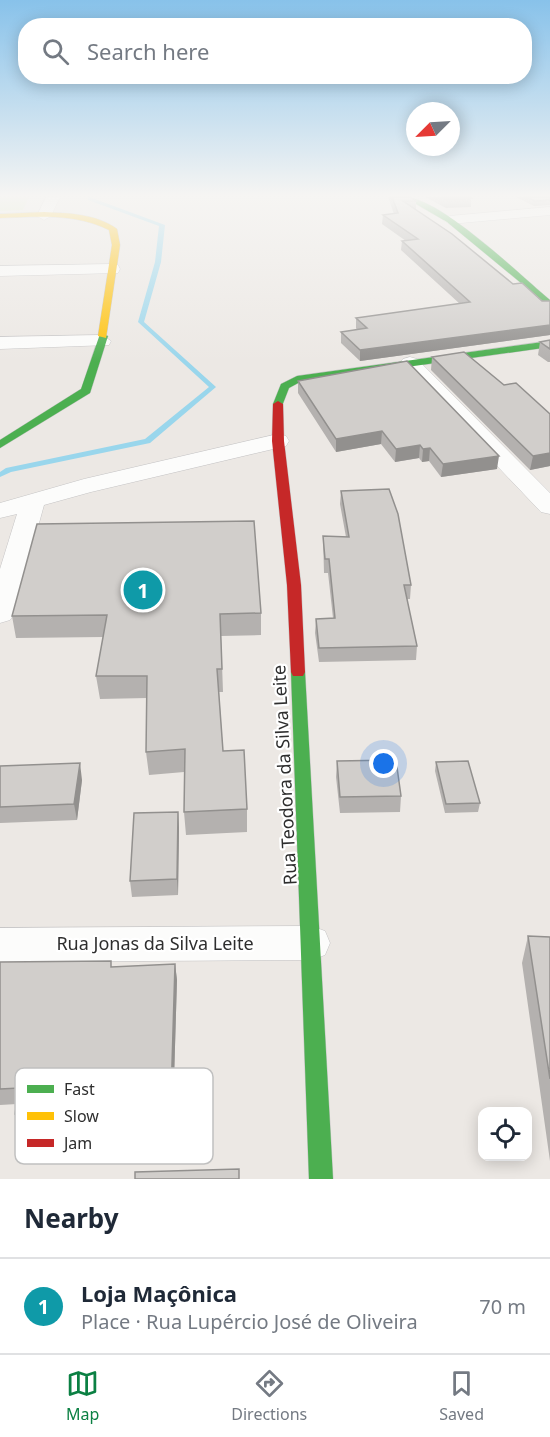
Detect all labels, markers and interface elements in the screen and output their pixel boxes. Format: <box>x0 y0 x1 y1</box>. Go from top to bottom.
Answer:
search box <box>18 18 532 84</box>
icon: search <box>39 35 72 68</box>
text: Search here <box>87 36 209 66</box>
north arrow <box>406 102 460 156</box>
pin: 1 <box>124 568 162 612</box>
street label: Rua Teodora da Silva Leite <box>266 664 302 886</box>
your location <box>369 749 398 778</box>
street label: Rua Jonas da Silva Leite <box>56 931 254 955</box>
legend <box>15 1068 213 1164</box>
text: Fast <box>64 1078 95 1100</box>
text: Slow <box>64 1105 99 1127</box>
map controls <box>478 1107 532 1161</box>
button: locate <box>478 1107 532 1161</box>
text: Jam <box>62 1132 92 1154</box>
text: Nearby <box>24 1200 119 1236</box>
text: Loja Maçônica <box>81 1278 237 1308</box>
text: 1 <box>38 1293 49 1320</box>
text: 70 m <box>479 1293 526 1320</box>
text: Place · Rua Lupércio José de Oliveira <box>81 1308 418 1335</box>
tab: Map <box>66 1367 99 1425</box>
tab: Directions <box>231 1367 307 1425</box>
tab: Saved <box>439 1367 484 1425</box>

